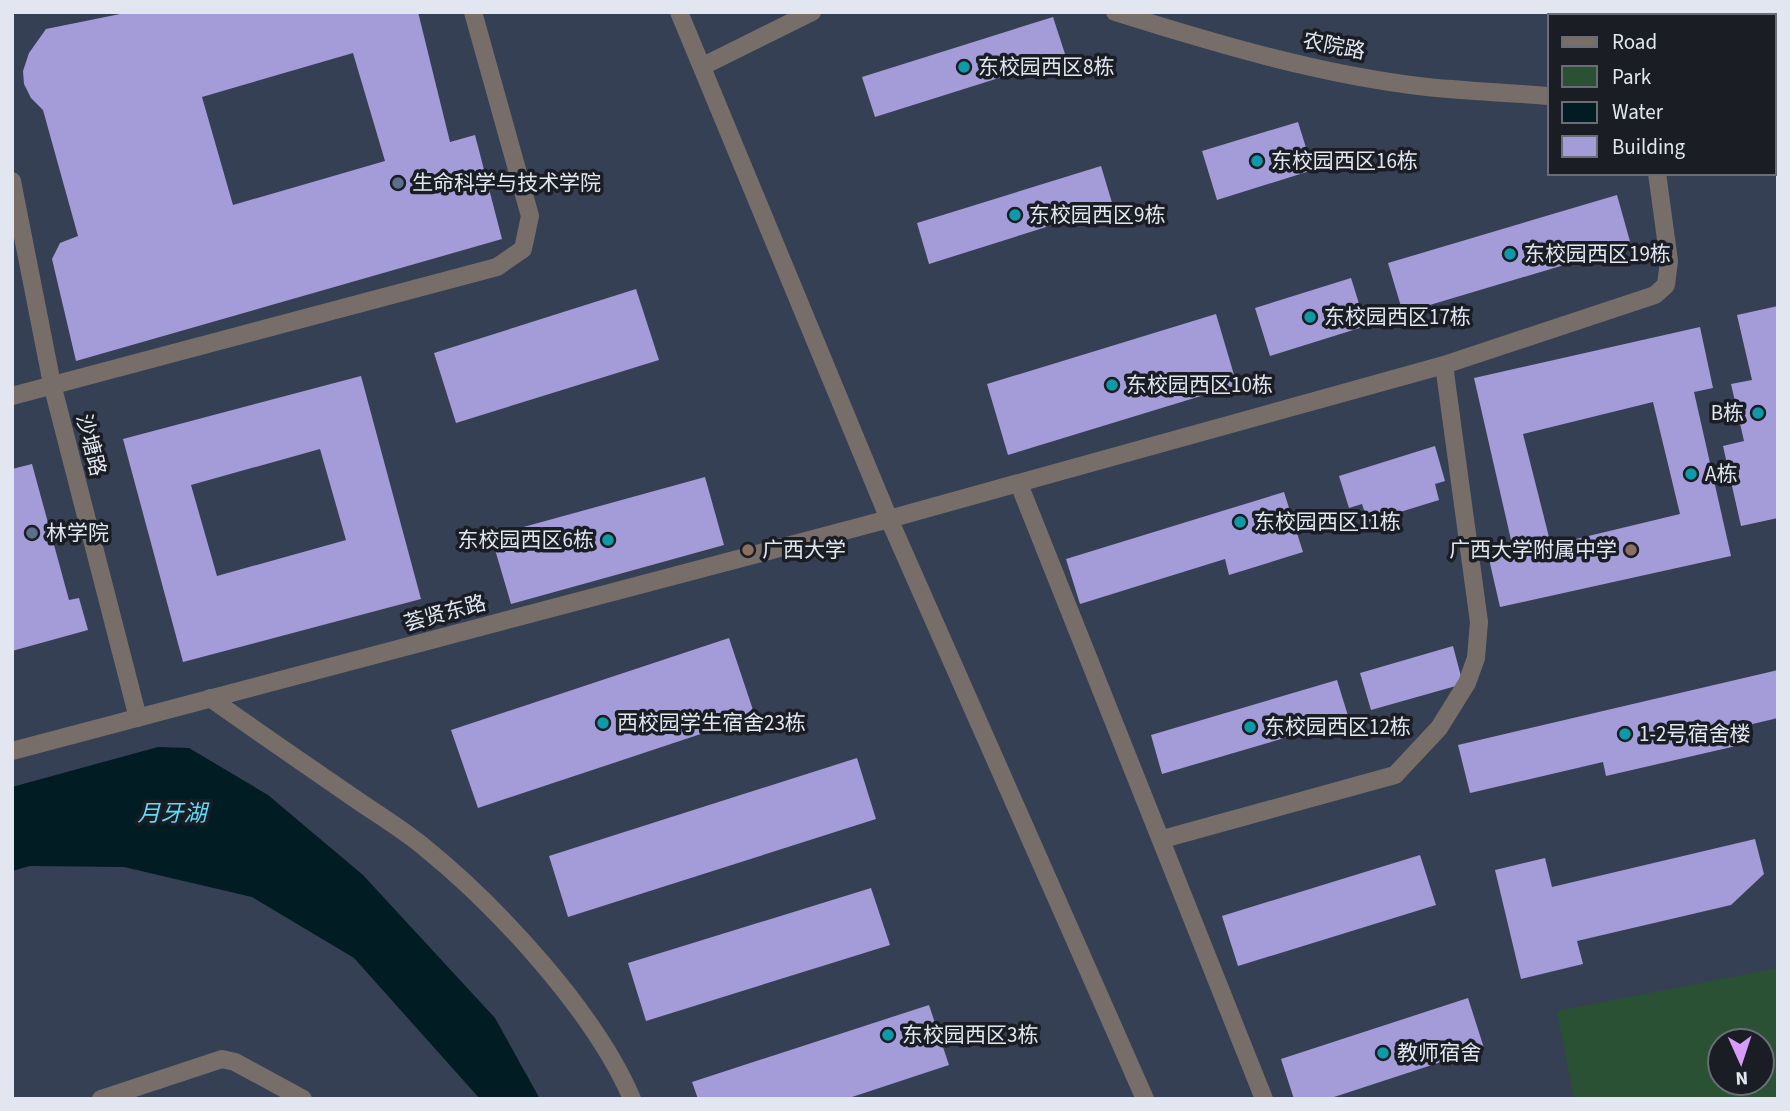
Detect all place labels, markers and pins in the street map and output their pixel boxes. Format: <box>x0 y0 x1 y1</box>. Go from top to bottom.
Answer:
place label: 东校园西区8栋 <box>978 52 1114 82</box>
marker: 东校园西区8栋 <box>956 59 972 75</box>
place label: 东校园西区16栋 <box>1271 146 1418 176</box>
marker: 东校园西区16栋 <box>1249 153 1265 169</box>
place label: 生命科学与技术学院 <box>412 168 601 198</box>
marker: 生命科学与技术学院 <box>390 175 406 191</box>
place label: 东校园西区9栋 <box>1029 200 1165 230</box>
marker: 东校园西区9栋 <box>1007 207 1023 223</box>
place label: 东校园西区19栋 <box>1524 239 1671 269</box>
marker: 东校园西区19栋 <box>1502 246 1518 262</box>
place label: 东校园西区17栋 <box>1324 302 1471 332</box>
marker: 东校园西区17栋 <box>1302 309 1318 325</box>
place label: 东校园西区10栋 <box>1126 370 1273 400</box>
marker: 东校园西区10栋 <box>1104 377 1120 393</box>
place label: B栋 <box>1711 398 1744 428</box>
marker: B栋 <box>1750 405 1766 421</box>
place label: A栋 <box>1705 459 1737 489</box>
marker: A栋 <box>1683 466 1699 482</box>
place label: 东校园西区11栋 <box>1254 507 1401 537</box>
marker: 东校园西区11栋 <box>1232 514 1248 530</box>
place label: 林学院 <box>46 518 109 548</box>
marker: 林学院 <box>24 525 40 541</box>
place label: 东校园西区6栋 <box>458 525 594 555</box>
marker: 东校园西区6栋 <box>600 532 616 548</box>
place label: 广西大学 <box>762 535 846 565</box>
place label: 广西大学附属中学 <box>1449 535 1617 565</box>
marker: 广西大学 <box>740 542 756 558</box>
marker: 广西大学附属中学 <box>1623 542 1639 558</box>
place label: 西校园学生宿舍23栋 <box>617 708 806 738</box>
place label: 东校园西区12栋 <box>1264 712 1411 742</box>
marker: 西校园学生宿舍23栋 <box>595 715 611 731</box>
marker: 东校园西区12栋 <box>1242 719 1258 735</box>
place label: 1-2号宿舍楼 <box>1639 719 1750 749</box>
marker: 1-2号宿舍楼 <box>1617 726 1633 742</box>
place label: 东校园西区3栋 <box>902 1020 1038 1050</box>
marker: 东校园西区3栋 <box>880 1027 896 1043</box>
place label: 教师宿舍 <box>1397 1038 1481 1068</box>
marker: 教师宿舍 <box>1375 1045 1391 1061</box>

